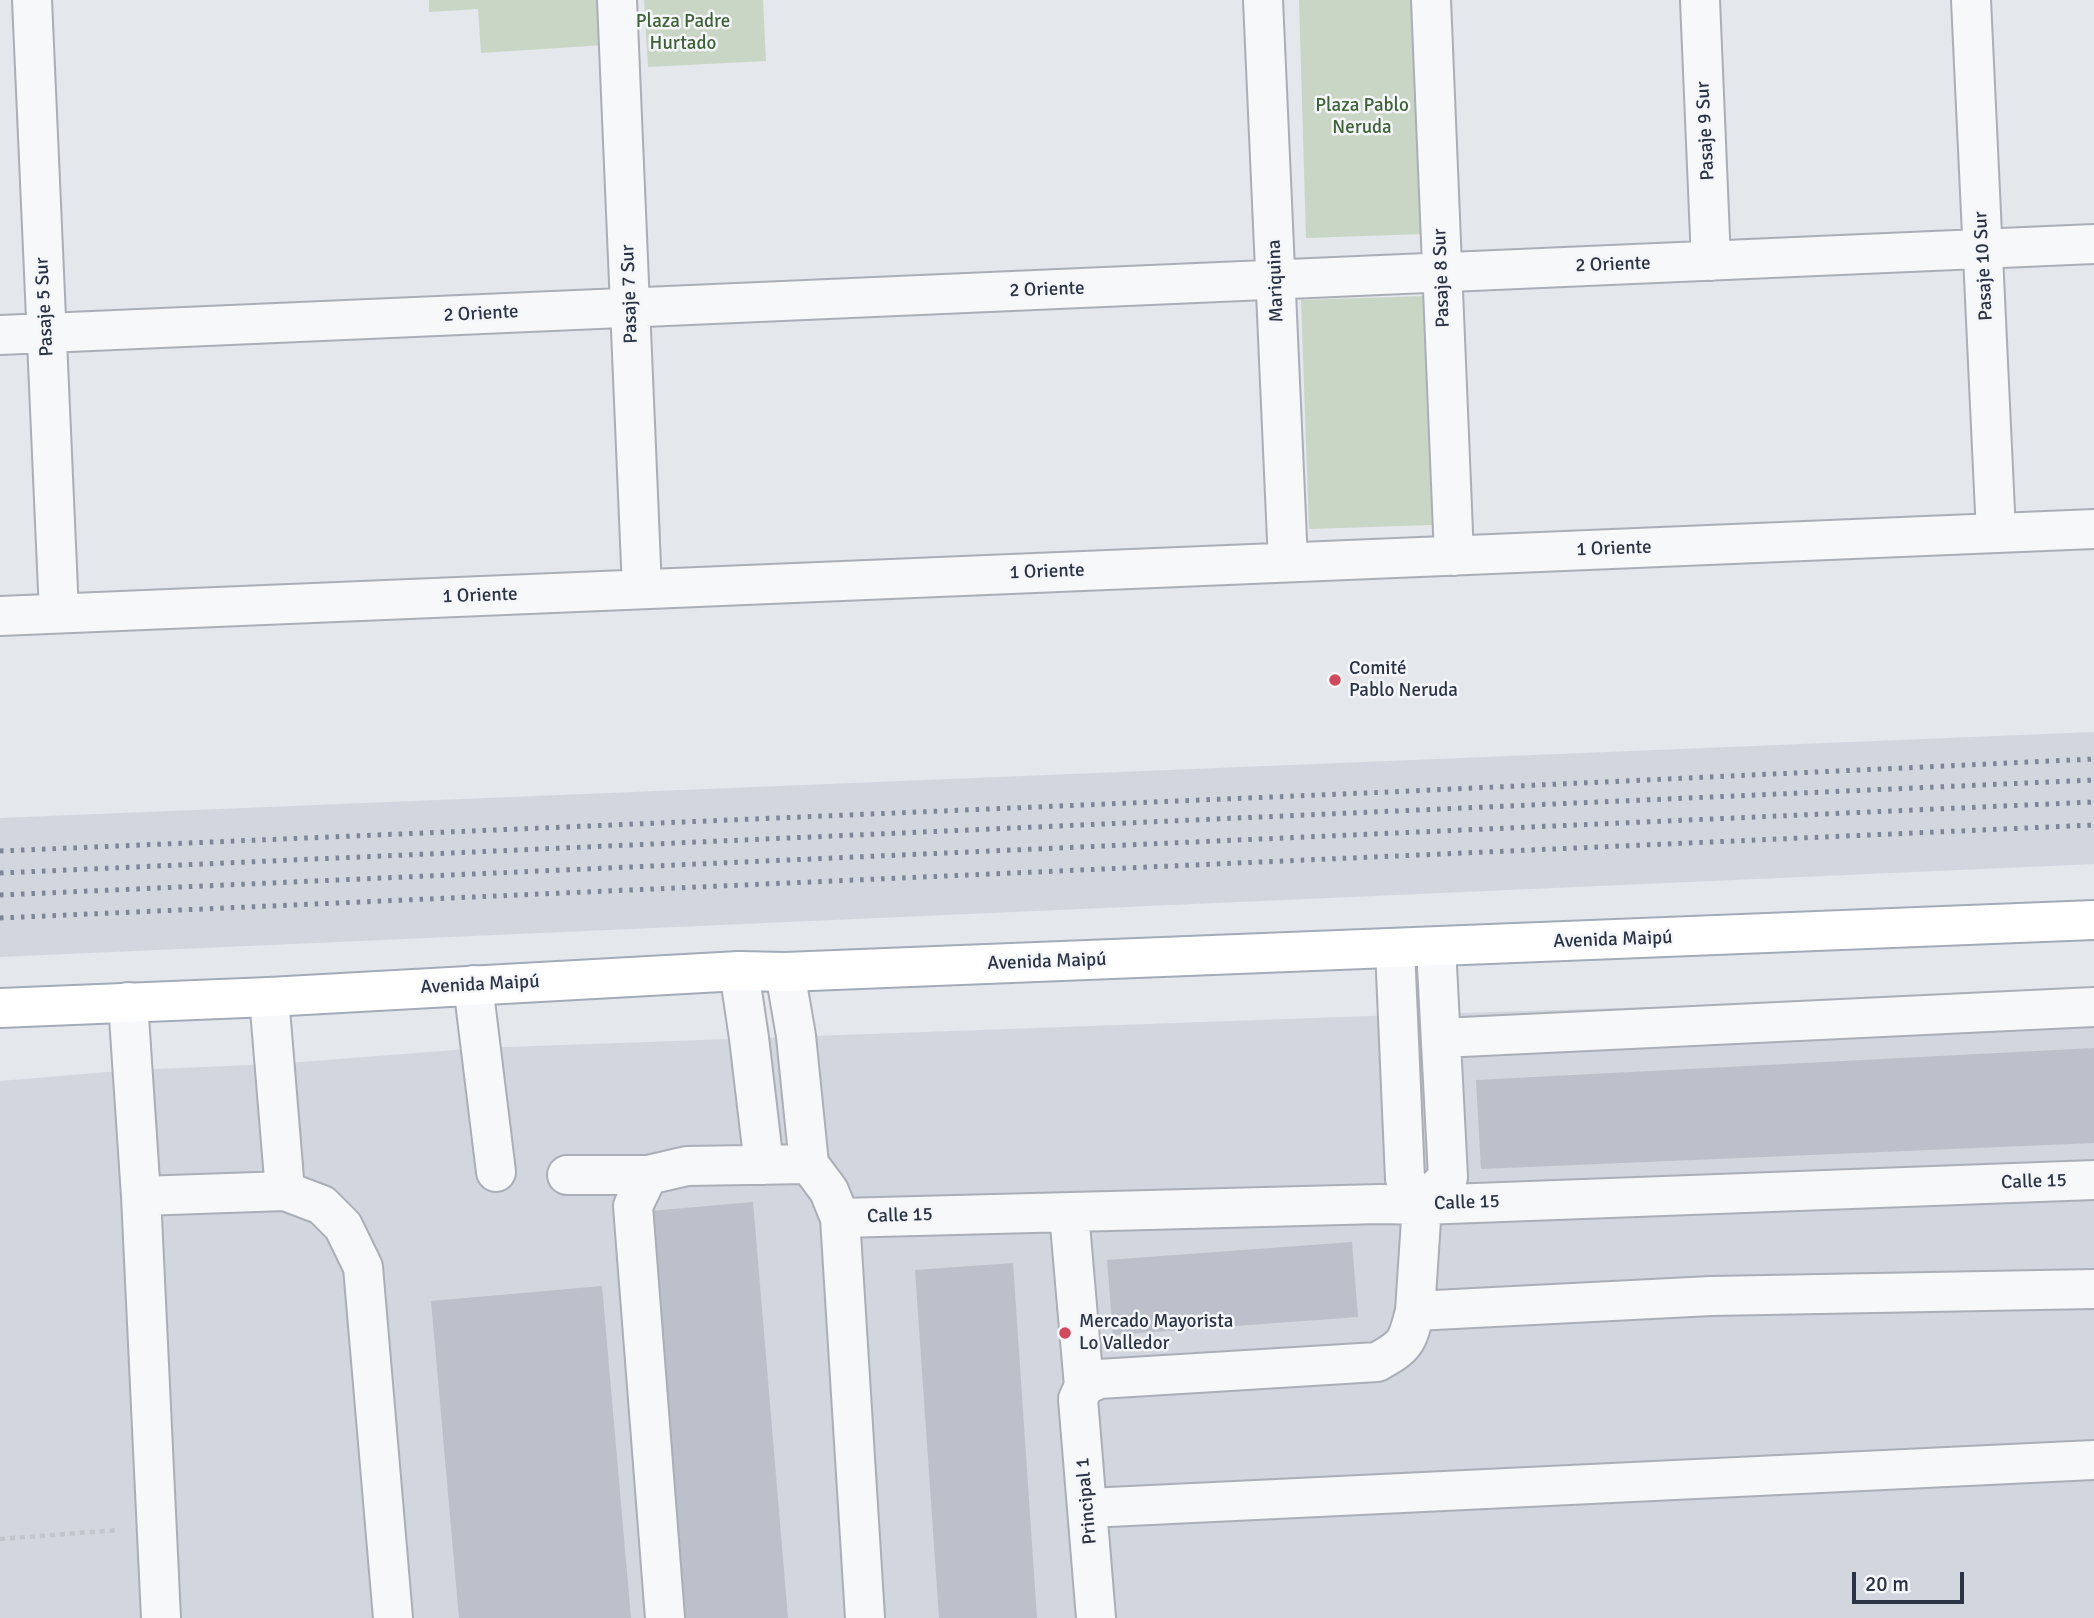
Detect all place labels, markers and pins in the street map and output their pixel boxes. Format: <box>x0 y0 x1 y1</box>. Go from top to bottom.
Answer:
place label: Comité Pablo Neruda <box>1349 658 1458 702</box>
marker: Comité Pablo Neruda <box>1327 672 1343 688</box>
place label: Mercado Mayorista Lo Valledor <box>1079 1311 1233 1355</box>
marker: Mercado Mayorista Lo Valledor <box>1057 1325 1073 1341</box>

